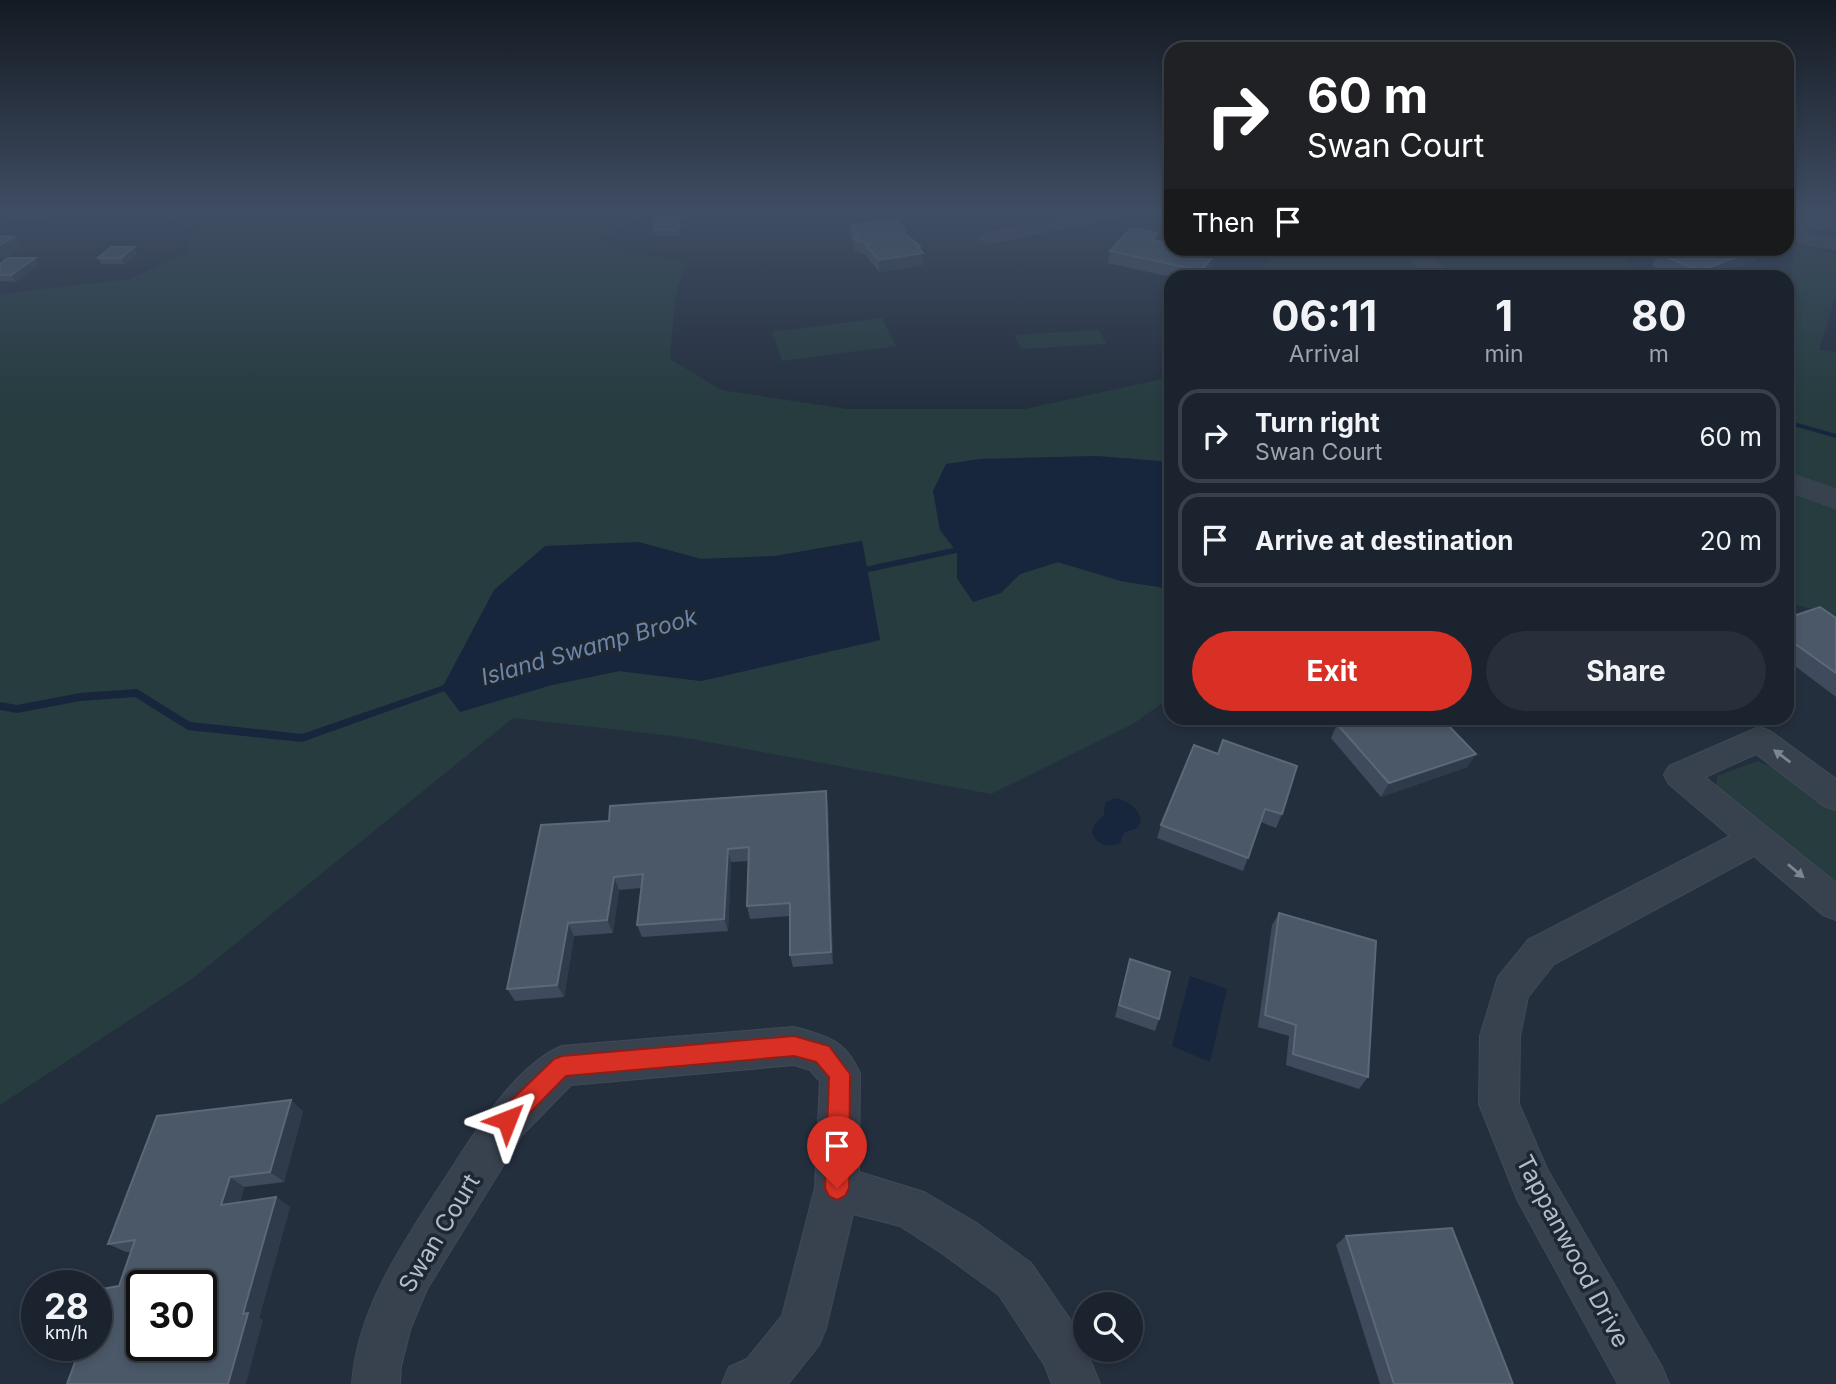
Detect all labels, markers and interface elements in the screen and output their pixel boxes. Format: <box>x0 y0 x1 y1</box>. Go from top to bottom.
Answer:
text: 60 m <box>1307 66 1428 125</box>
icon: right <box>1192 70 1283 161</box>
text: Swan Court <box>1307 126 1484 165</box>
icon: arrive <box>1269 203 1307 241</box>
text: Then <box>1192 207 1255 238</box>
text: 06:11 <box>1271 290 1377 341</box>
text: 1 <box>1495 290 1513 341</box>
text: 80 <box>1631 290 1687 341</box>
text: Arrival <box>1289 340 1360 368</box>
text: min <box>1484 340 1524 368</box>
text: m <box>1649 340 1669 368</box>
text: Turn right <box>1255 407 1380 438</box>
icon: right <box>1196 417 1234 455</box>
text: 60 m <box>1699 421 1762 452</box>
text: Swan Court <box>1255 438 1382 466</box>
icon: arrive <box>1196 521 1234 559</box>
text: Arrive at destination <box>1255 525 1514 556</box>
text: 20 m <box>1700 525 1762 556</box>
water label: Island Swamp Brook <box>478 603 701 691</box>
button: Exit <box>1192 631 1472 711</box>
button: Share <box>1486 631 1766 711</box>
one-way arrow <box>1772 749 1791 763</box>
one-way arrow <box>1788 863 1805 878</box>
position arrow <box>470 1083 544 1157</box>
pin <box>807 1116 867 1188</box>
icon: arrive <box>818 1127 856 1165</box>
street label: Tappanwood Drive <box>1510 1150 1636 1352</box>
street label: Swan Court <box>392 1168 486 1297</box>
speed limit sign: 30 <box>126 1270 217 1361</box>
text: 28 <box>44 1285 89 1327</box>
map controls <box>1073 1292 1143 1362</box>
button: search <box>1073 1292 1143 1362</box>
text: km/h <box>45 1322 88 1343</box>

